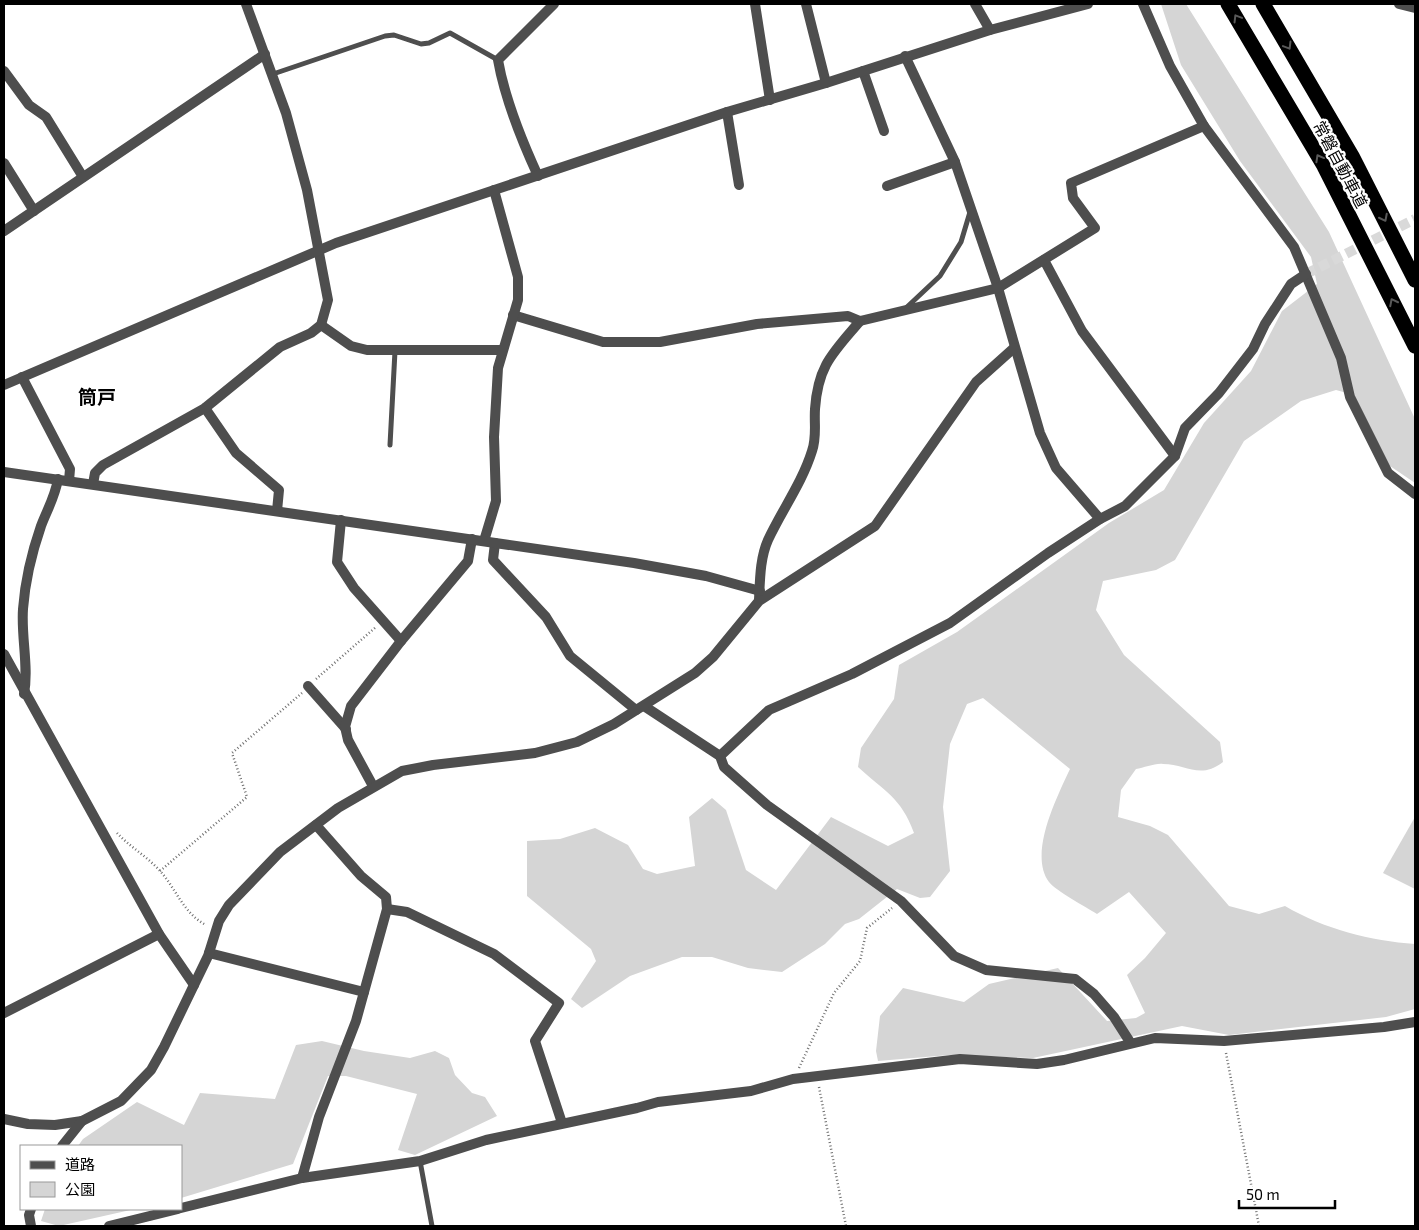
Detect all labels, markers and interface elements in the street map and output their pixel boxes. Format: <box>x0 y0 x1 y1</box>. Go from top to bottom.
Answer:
one-way arrow <box>1233 14 1243 23</box>
one-way arrow <box>1281 40 1291 49</box>
street label: 常磐自動車道 <box>1310 117 1372 211</box>
one-way arrow <box>1315 154 1325 163</box>
one-way arrow <box>1378 213 1388 222</box>
one-way arrow <box>1389 298 1399 307</box>
district label: 筒戸 <box>78 385 116 408</box>
legend <box>20 1145 182 1210</box>
text: 道路 <box>65 1155 95 1173</box>
scale bar <box>1239 1178 1335 1210</box>
text: 公園 <box>65 1180 95 1198</box>
text: 50 m <box>1246 1185 1280 1203</box>

